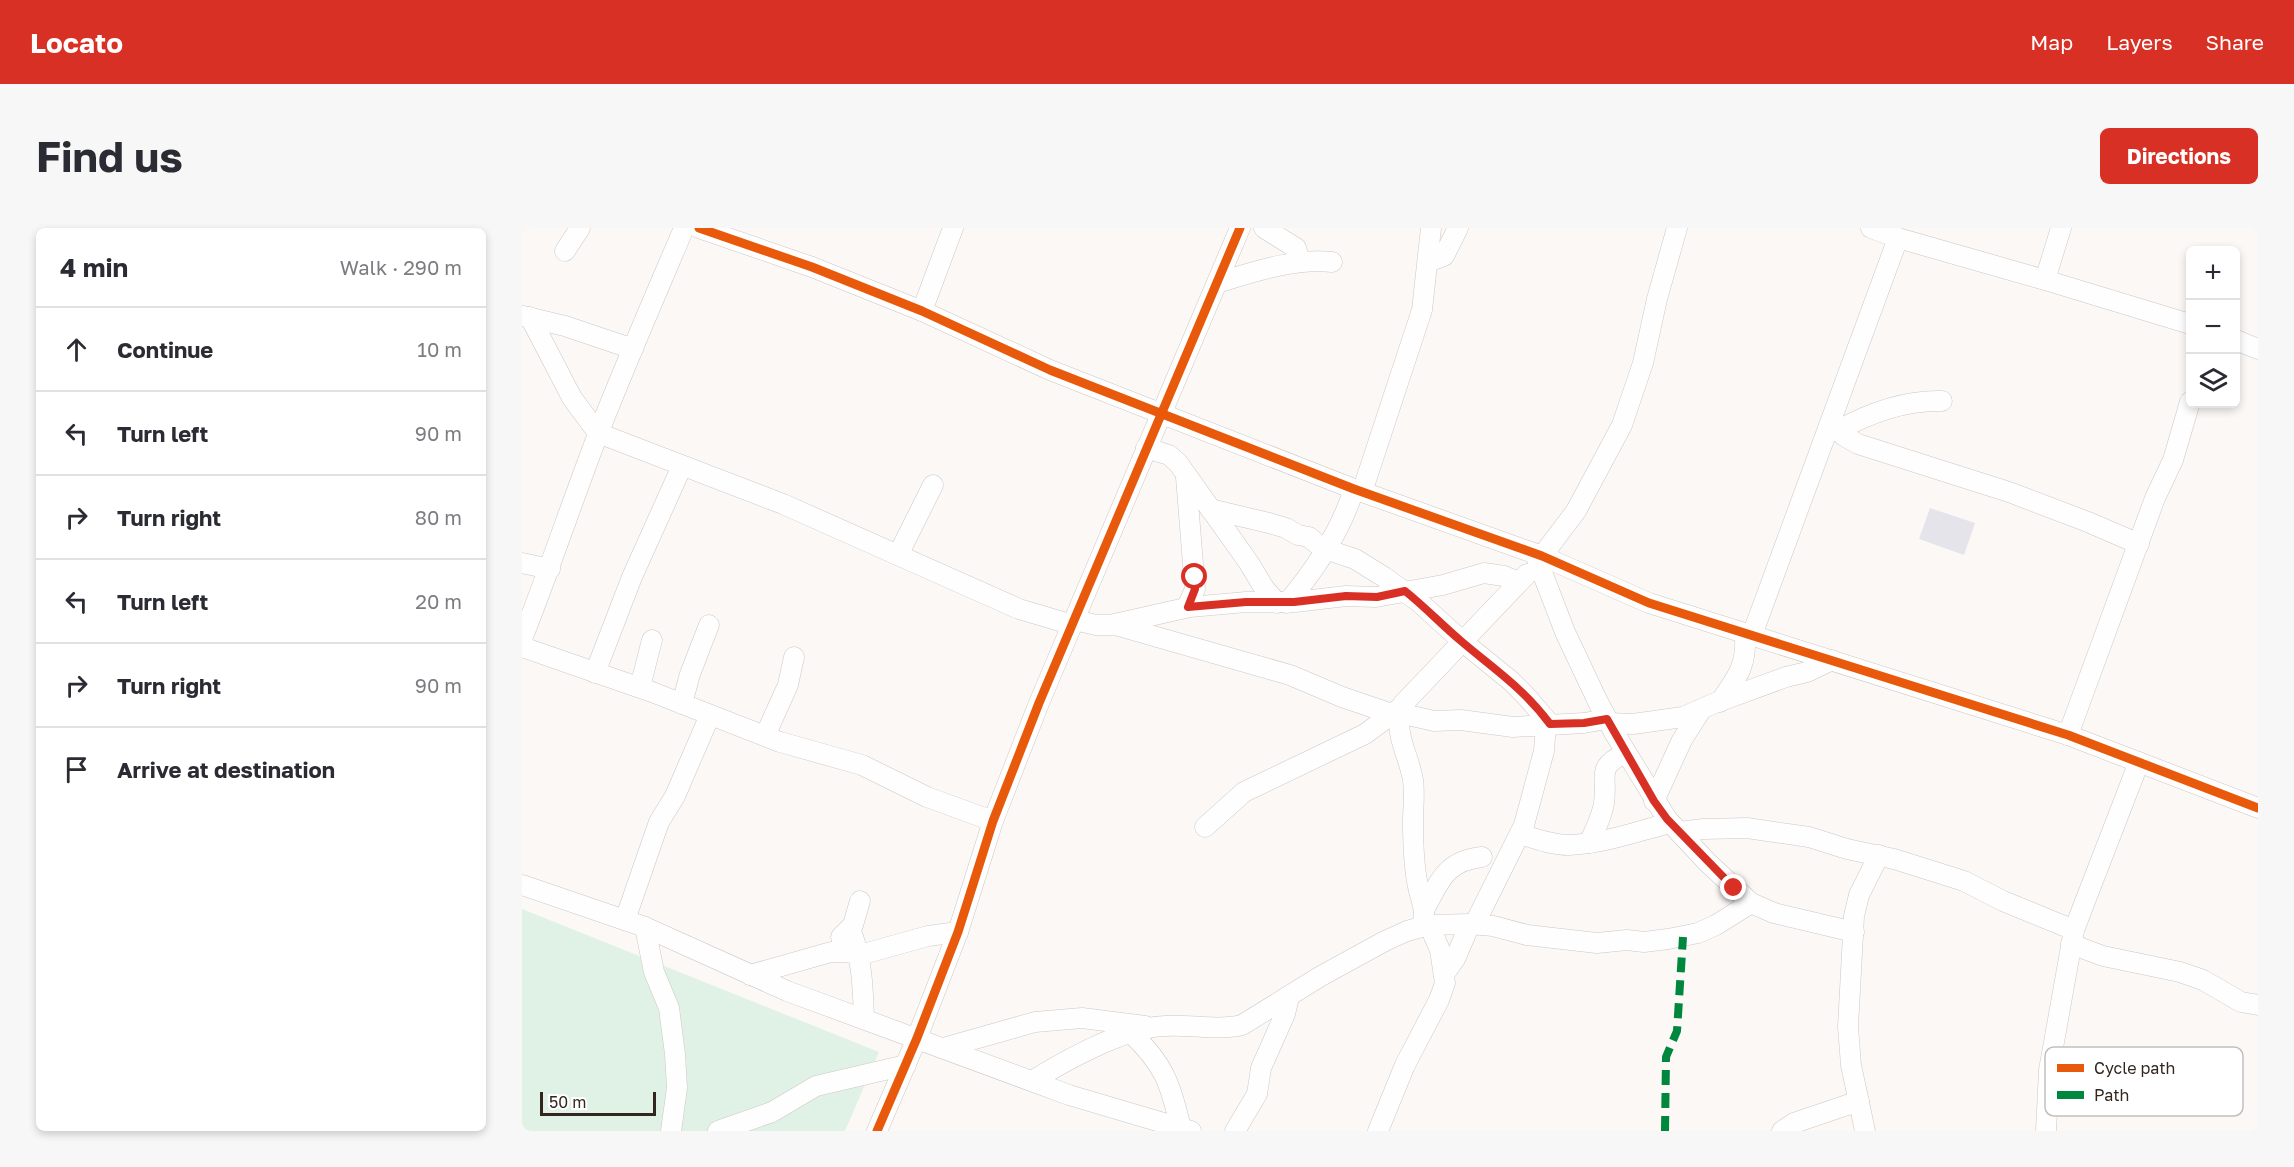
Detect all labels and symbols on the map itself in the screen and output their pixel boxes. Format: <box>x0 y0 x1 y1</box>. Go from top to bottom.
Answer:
route start <box>1181 563 1207 589</box>
route end <box>1720 874 1746 900</box>
legend <box>2045 1047 2243 1116</box>
text: Cycle path <box>2094 1058 2175 1078</box>
text: Path <box>2094 1085 2129 1105</box>
scale bar <box>540 1089 656 1116</box>

